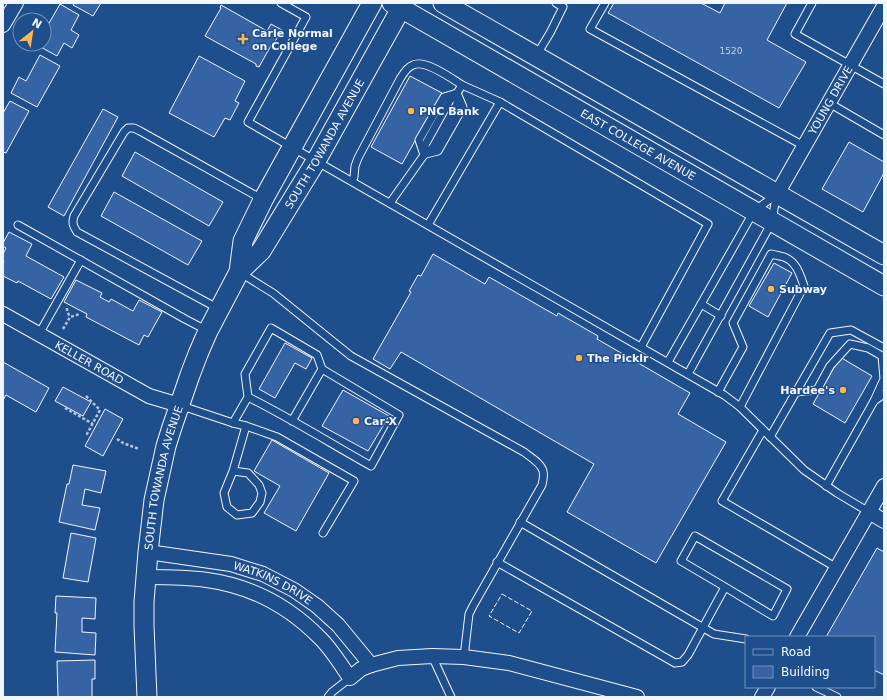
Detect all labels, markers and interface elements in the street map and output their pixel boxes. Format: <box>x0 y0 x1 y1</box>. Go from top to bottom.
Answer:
north arrow <box>12 12 52 52</box>
text: N <box>30 16 44 32</box>
place label: Carle Normal on College <box>252 27 333 53</box>
marker: Carle Normal on College <box>237 33 249 45</box>
house number: 1520 <box>720 46 743 56</box>
street label: YOUNG DRIVE <box>805 63 855 138</box>
street label: SOUTH TOWANDA AVENUE <box>282 77 367 211</box>
place label: PNC Bank <box>419 105 480 118</box>
marker: PNC Bank <box>406 106 416 116</box>
street label: EAST COLLEGE AVENUE <box>578 106 698 183</box>
place label: Subway <box>779 283 827 296</box>
marker: Subway <box>766 284 776 294</box>
street label: KELLER ROAD <box>53 338 126 387</box>
place label: The Picklr <box>587 352 649 365</box>
marker: The Picklr <box>574 353 584 363</box>
place label: Hardee's <box>780 384 835 397</box>
marker: Hardee's <box>838 385 848 395</box>
street label: SOUTH TOWANDA AVENUE <box>142 404 185 551</box>
place label: Car-X <box>364 415 398 428</box>
marker: Car-X <box>351 416 361 426</box>
street label: WATKINS DRIVE <box>232 559 315 607</box>
legend <box>745 636 875 688</box>
text: Road <box>781 645 811 659</box>
text: Building <box>781 665 830 679</box>

